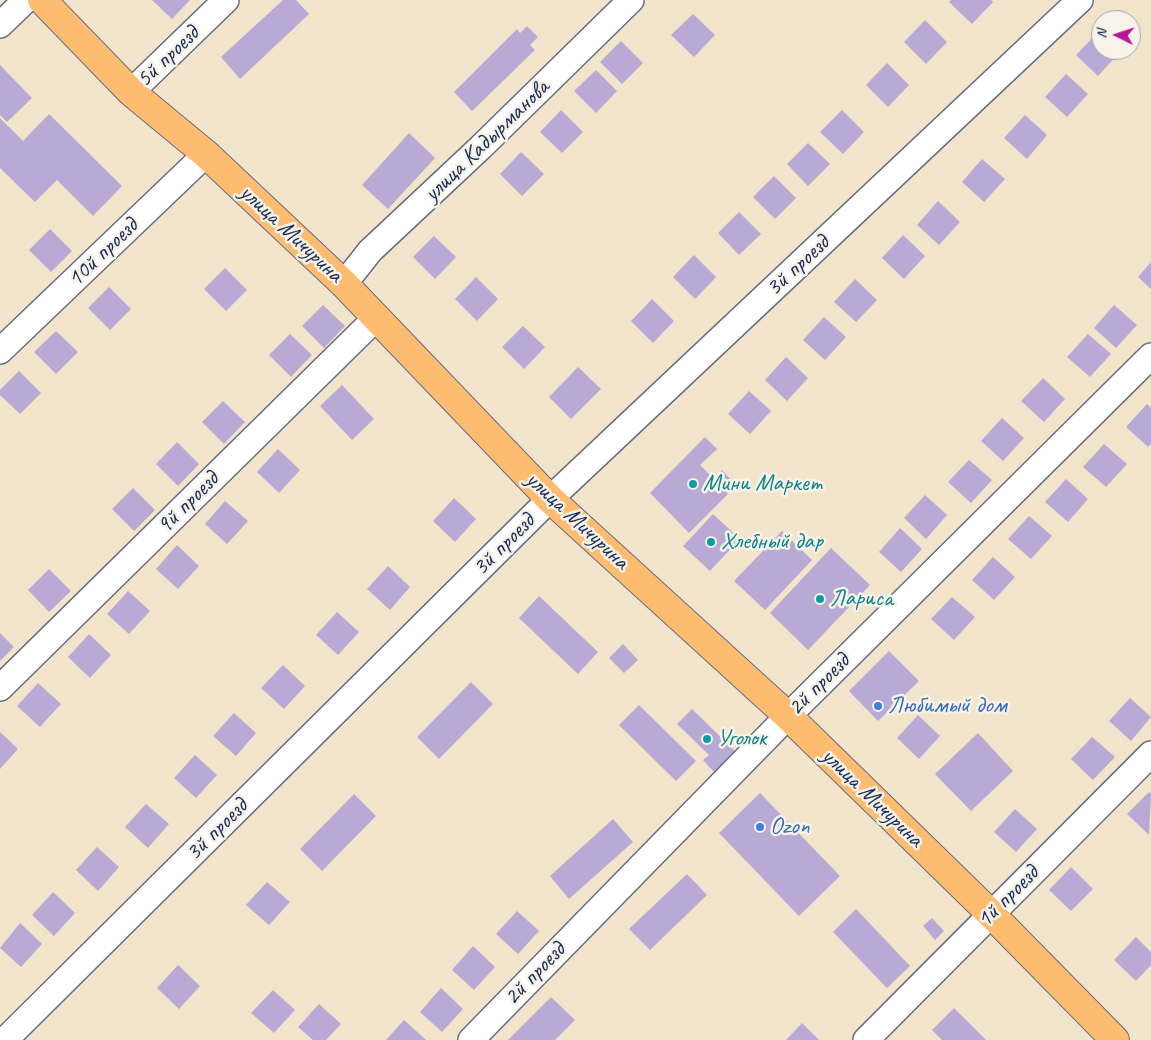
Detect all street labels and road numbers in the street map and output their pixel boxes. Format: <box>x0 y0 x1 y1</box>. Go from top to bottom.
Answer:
street label: 5й проезд <box>130 20 206 94</box>
street label: улица Кадырманова <box>418 74 556 208</box>
street label: улица Мичурина <box>233 179 349 289</box>
street label: 10й проезд <box>62 212 144 294</box>
street label: 3й проезд <box>760 229 836 303</box>
street label: 9й проезд <box>151 466 225 540</box>
street label: улица Мичурина <box>519 466 635 576</box>
street label: 3й проезд <box>467 508 541 582</box>
street label: 2й проезд <box>782 648 856 722</box>
street label: улица Мичурина <box>815 742 929 854</box>
street label: 3й проезд <box>180 793 254 867</box>
street label: 1й проезд <box>971 860 1045 934</box>
street label: 2й проезд <box>498 936 572 1012</box>

